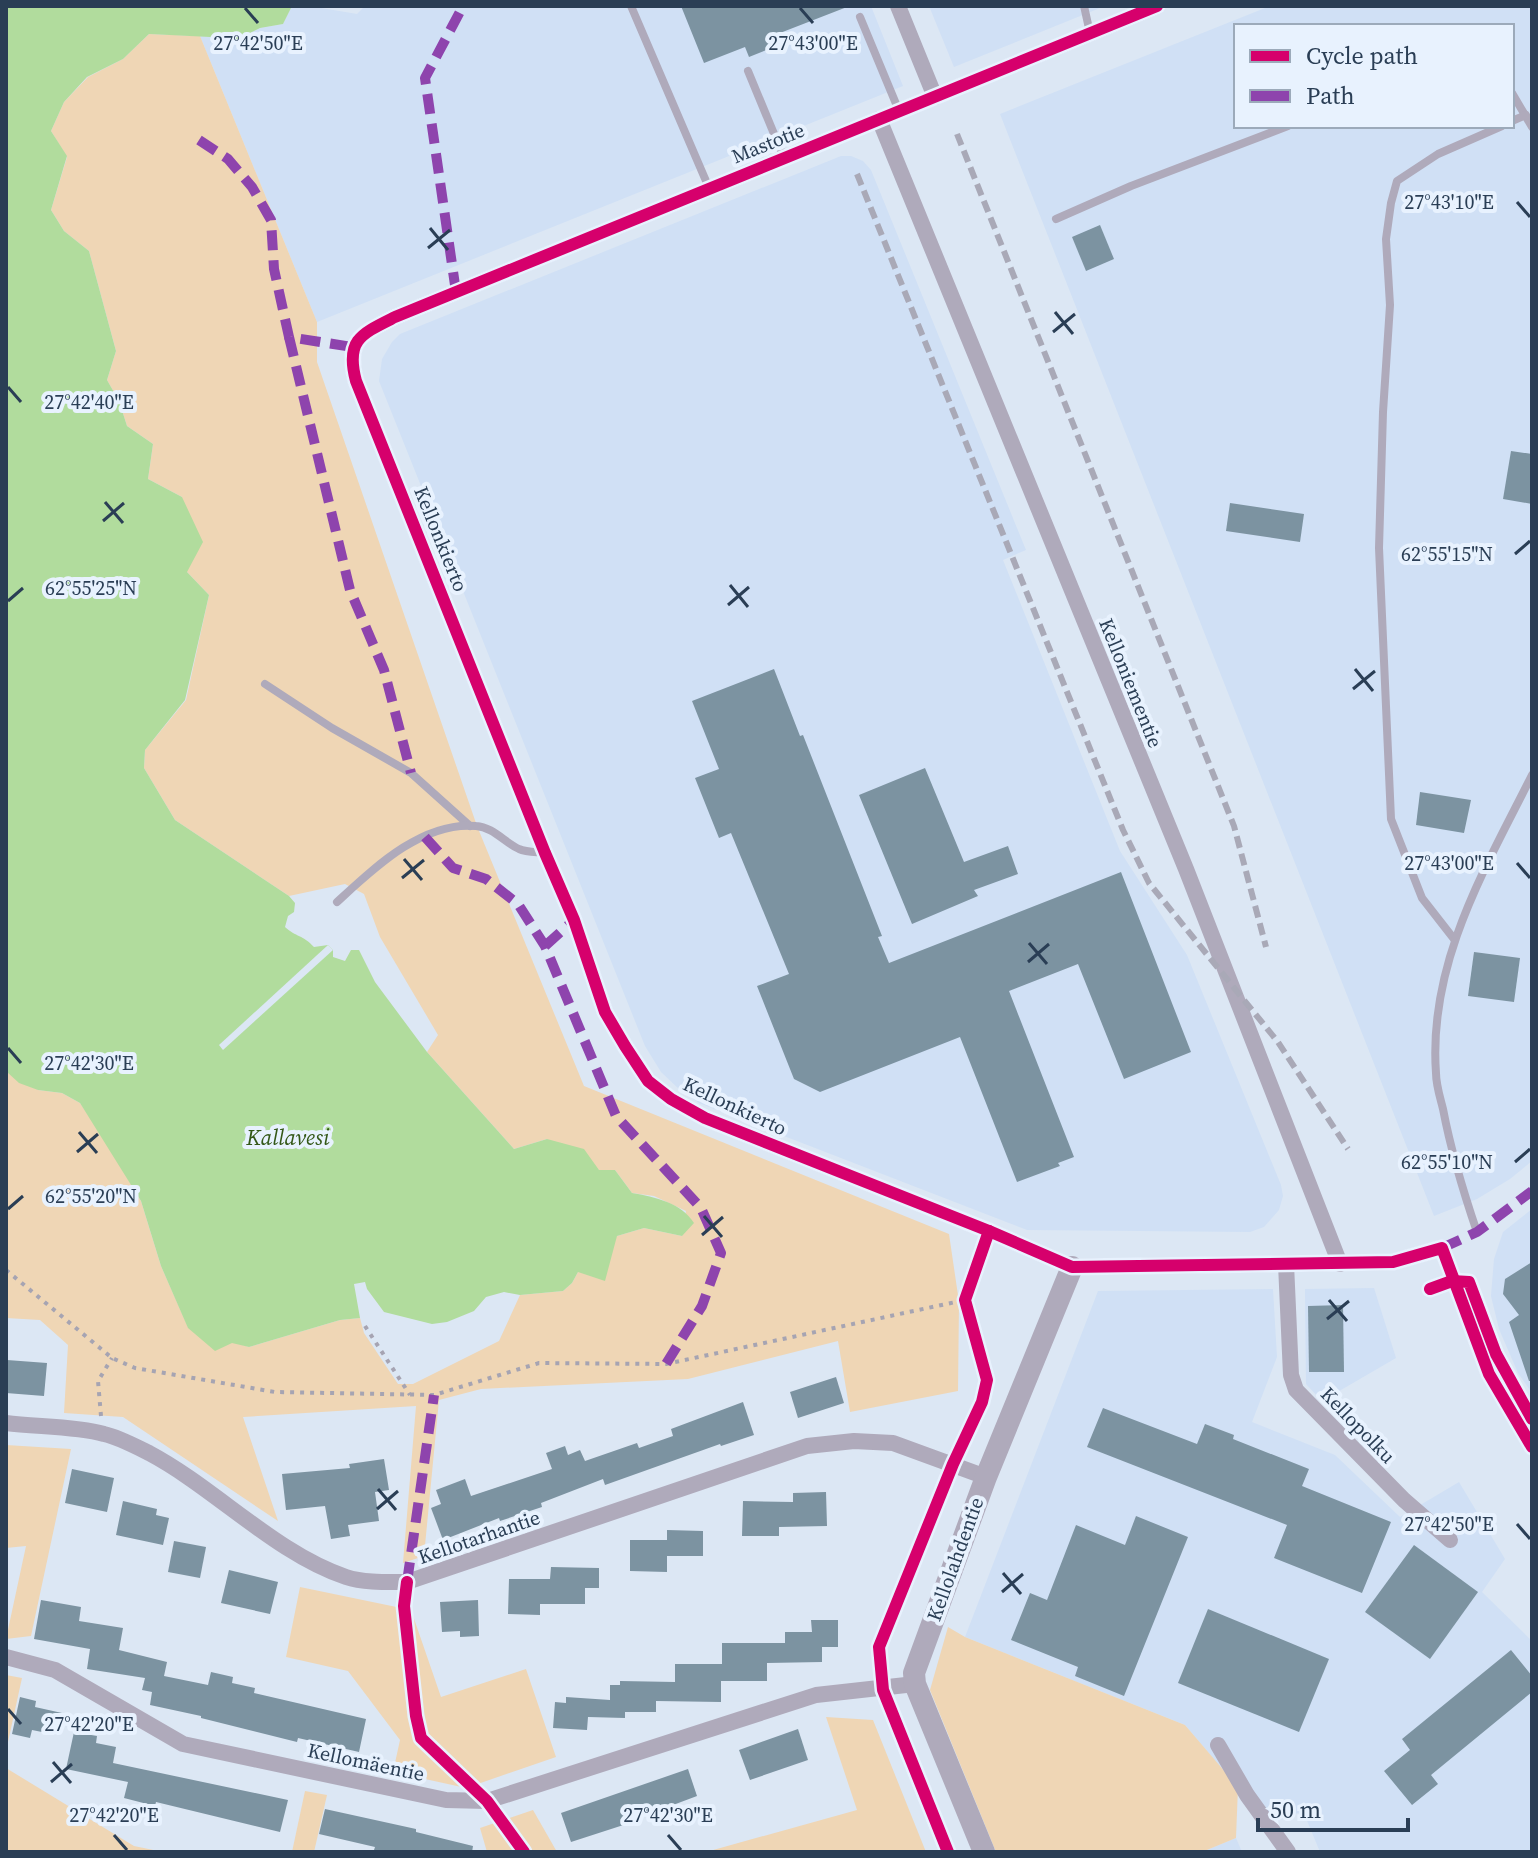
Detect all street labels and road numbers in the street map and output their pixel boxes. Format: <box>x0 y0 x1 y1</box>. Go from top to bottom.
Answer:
street label: Mastotie <box>727 116 809 170</box>
street label: Kellonkierto <box>407 482 475 596</box>
street label: Kelloniementie <box>1092 614 1170 752</box>
street label: Kellonkierto <box>679 1070 791 1142</box>
street label: Kellopolku <box>1314 1381 1402 1469</box>
street label: Kellolahdentie <box>920 1493 990 1625</box>
street label: Kellotarhantie <box>414 1503 544 1571</box>
street label: Kellomäentie <box>305 1736 427 1788</box>

